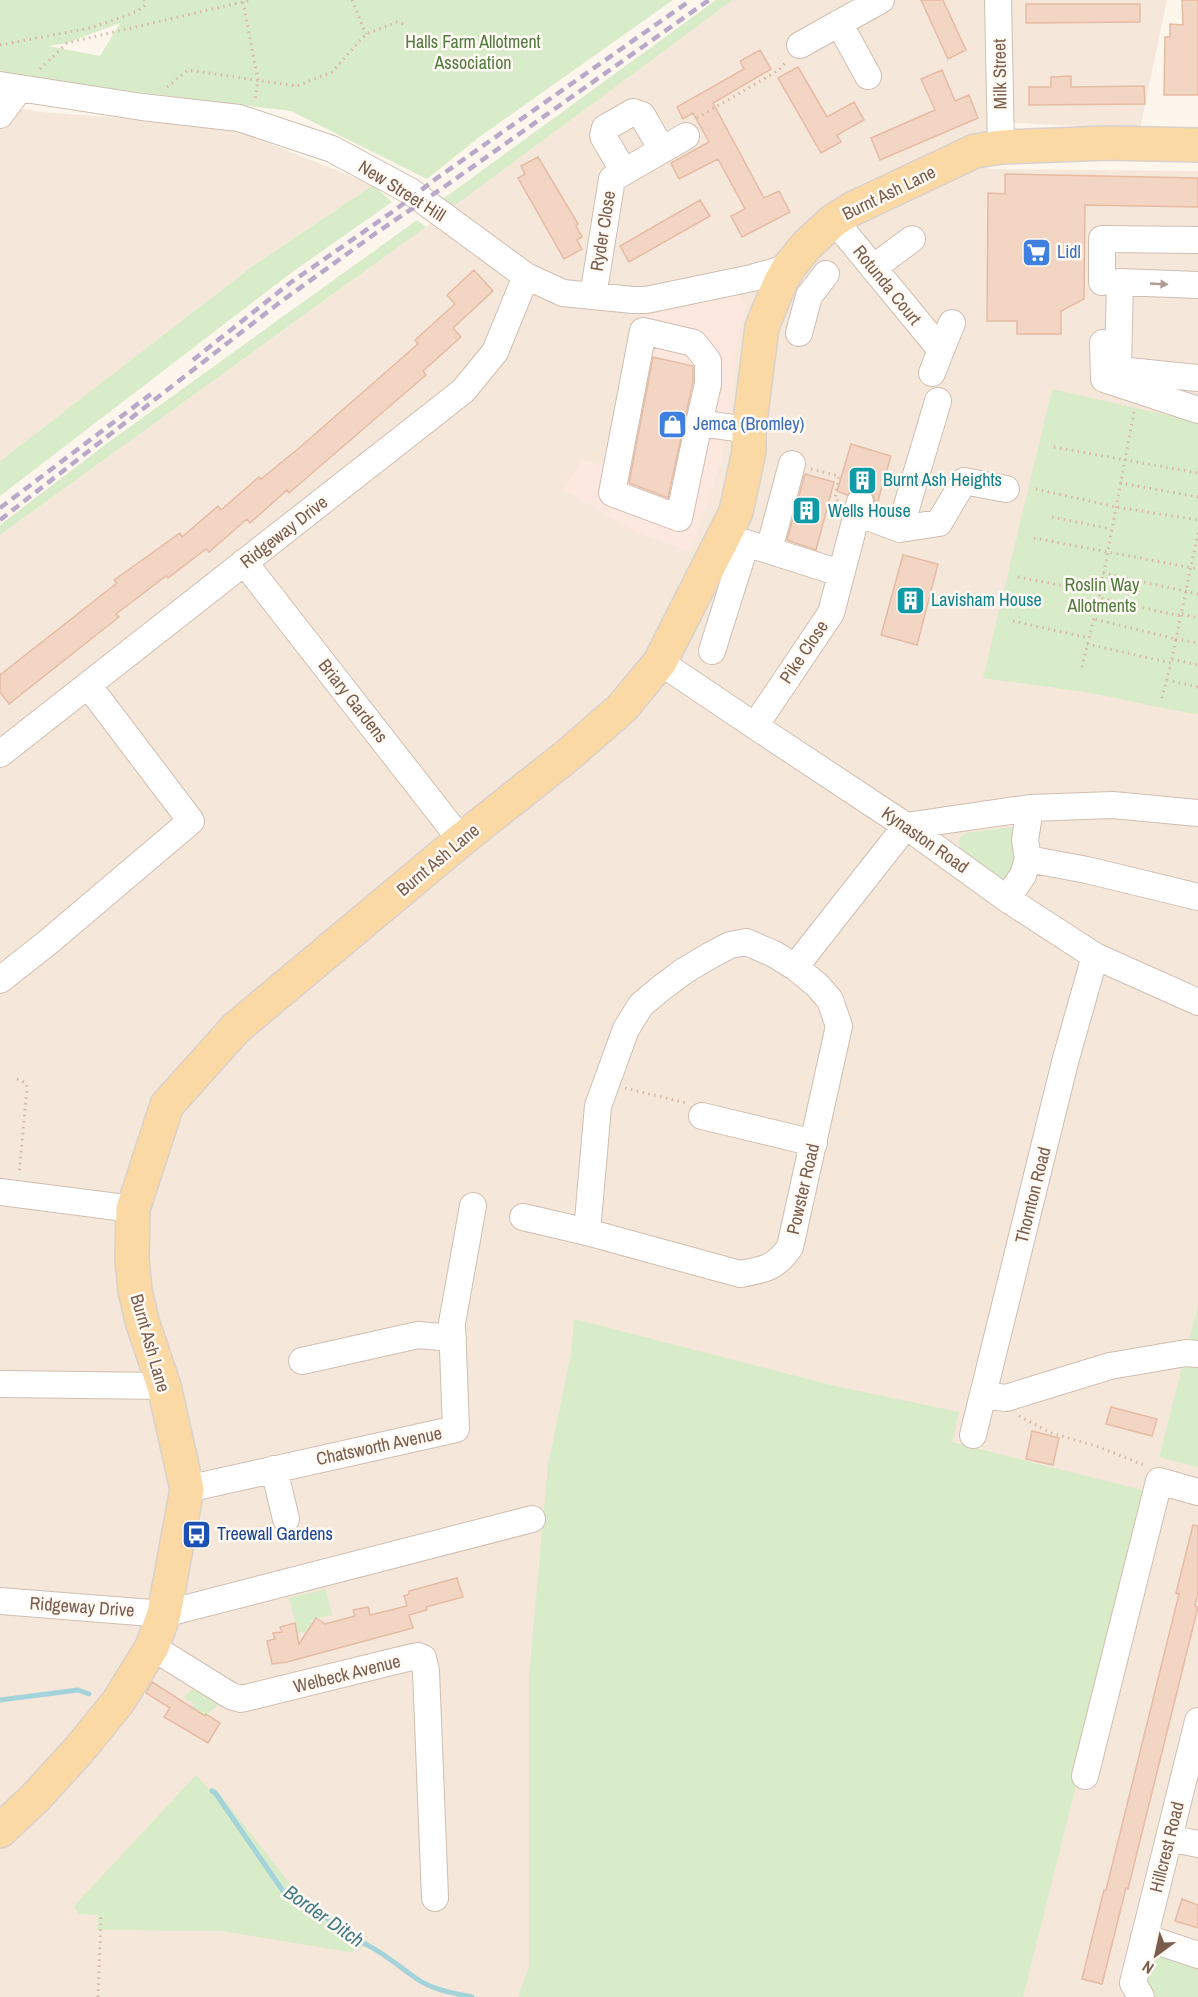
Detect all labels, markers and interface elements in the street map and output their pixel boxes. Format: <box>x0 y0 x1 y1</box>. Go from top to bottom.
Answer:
park label: Halls Farm Allotment Association <box>405 29 541 75</box>
street label: Milk Street <box>986 39 1013 109</box>
street label: New Street Hill <box>354 154 451 227</box>
street label: Burnt Ash Lane <box>838 159 940 226</box>
street label: Ryder Close <box>584 189 621 273</box>
supermarket icon: Lidl <box>1020 236 1052 268</box>
place label: Lidl <box>1057 239 1081 264</box>
street label: Rotunda Court <box>847 240 927 330</box>
one-way arrow <box>1150 279 1169 288</box>
shop icon: Jemca (Bromley) <box>656 408 688 440</box>
place label: Jemca (Bromley) <box>693 411 805 436</box>
building icon: Burnt Ash Heights <box>846 464 878 496</box>
place label: Burnt Ash Heights <box>883 467 1002 492</box>
street label: Ridgeway Drive <box>235 489 333 574</box>
building icon: Wells House <box>791 495 823 527</box>
place label: Wells House <box>828 498 911 523</box>
park label: Roslin Way Allotments <box>1065 572 1140 618</box>
building icon: Lavisham House <box>894 584 926 616</box>
place label: Lavisham House <box>931 587 1042 612</box>
street label: Pike Close <box>773 615 834 688</box>
street label: Briary Gardens <box>313 654 394 748</box>
street label: Kynaston Road <box>877 800 974 879</box>
street label: Burnt Ash Lane <box>391 818 484 902</box>
street label: Powster Road <box>780 1141 825 1237</box>
street label: Thornton Road <box>1008 1144 1057 1246</box>
street label: Burnt Ash Lane <box>125 1291 176 1395</box>
street label: Chatsworth Avenue <box>314 1420 444 1471</box>
bus stop icon: Treewall Gardens <box>180 1518 212 1550</box>
place label: Treewall Gardens <box>217 1521 333 1546</box>
street label: Ridgeway Drive <box>29 1590 135 1623</box>
street label: Welbeck Avenue <box>291 1648 403 1699</box>
street label: Hillcrest Road <box>1143 1799 1190 1895</box>
water label: Border Ditch <box>279 1878 370 1953</box>
north arrow <box>1126 1925 1186 1985</box>
text: N <box>1138 1956 1158 1979</box>

